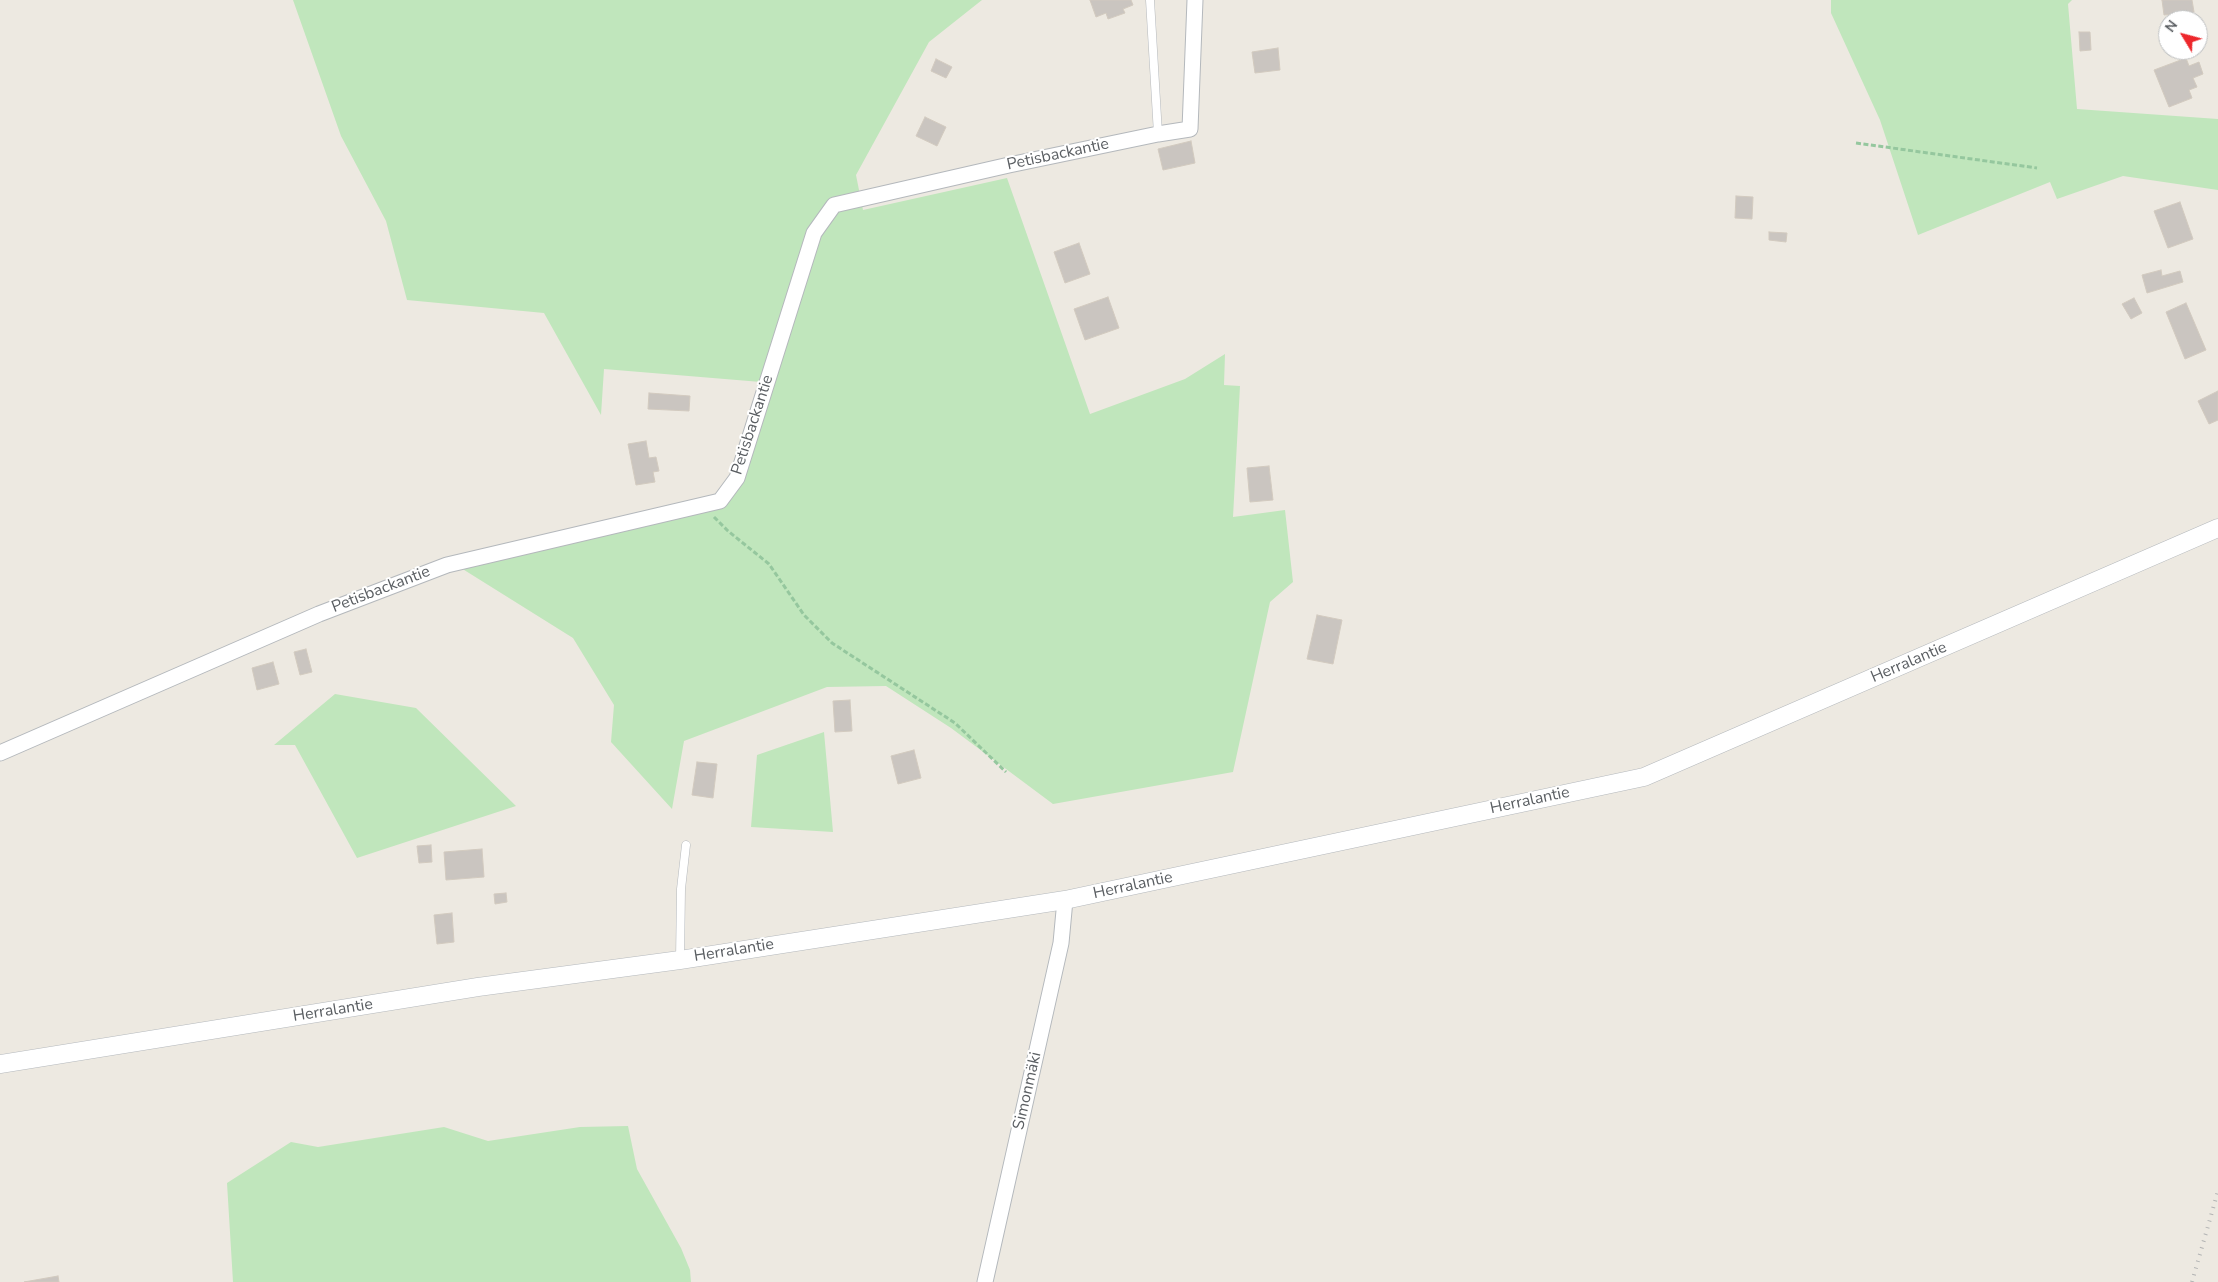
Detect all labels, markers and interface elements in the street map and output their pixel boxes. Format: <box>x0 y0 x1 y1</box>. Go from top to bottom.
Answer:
north arrow <box>2158 10 2208 60</box>
text: N <box>2161 16 2182 36</box>
street label: Petisbackantie <box>1005 135 1111 175</box>
street label: Petisbackantie <box>728 373 778 477</box>
street label: Petisbackantie <box>329 562 433 618</box>
street label: Herralantie <box>1868 638 1950 688</box>
street label: Herralantie <box>1489 783 1571 819</box>
street label: Herralantie <box>1092 868 1174 904</box>
street label: Herralantie <box>693 935 775 967</box>
street label: Herralantie <box>292 995 374 1027</box>
street label: Simonmäki <box>1010 1050 1046 1132</box>

